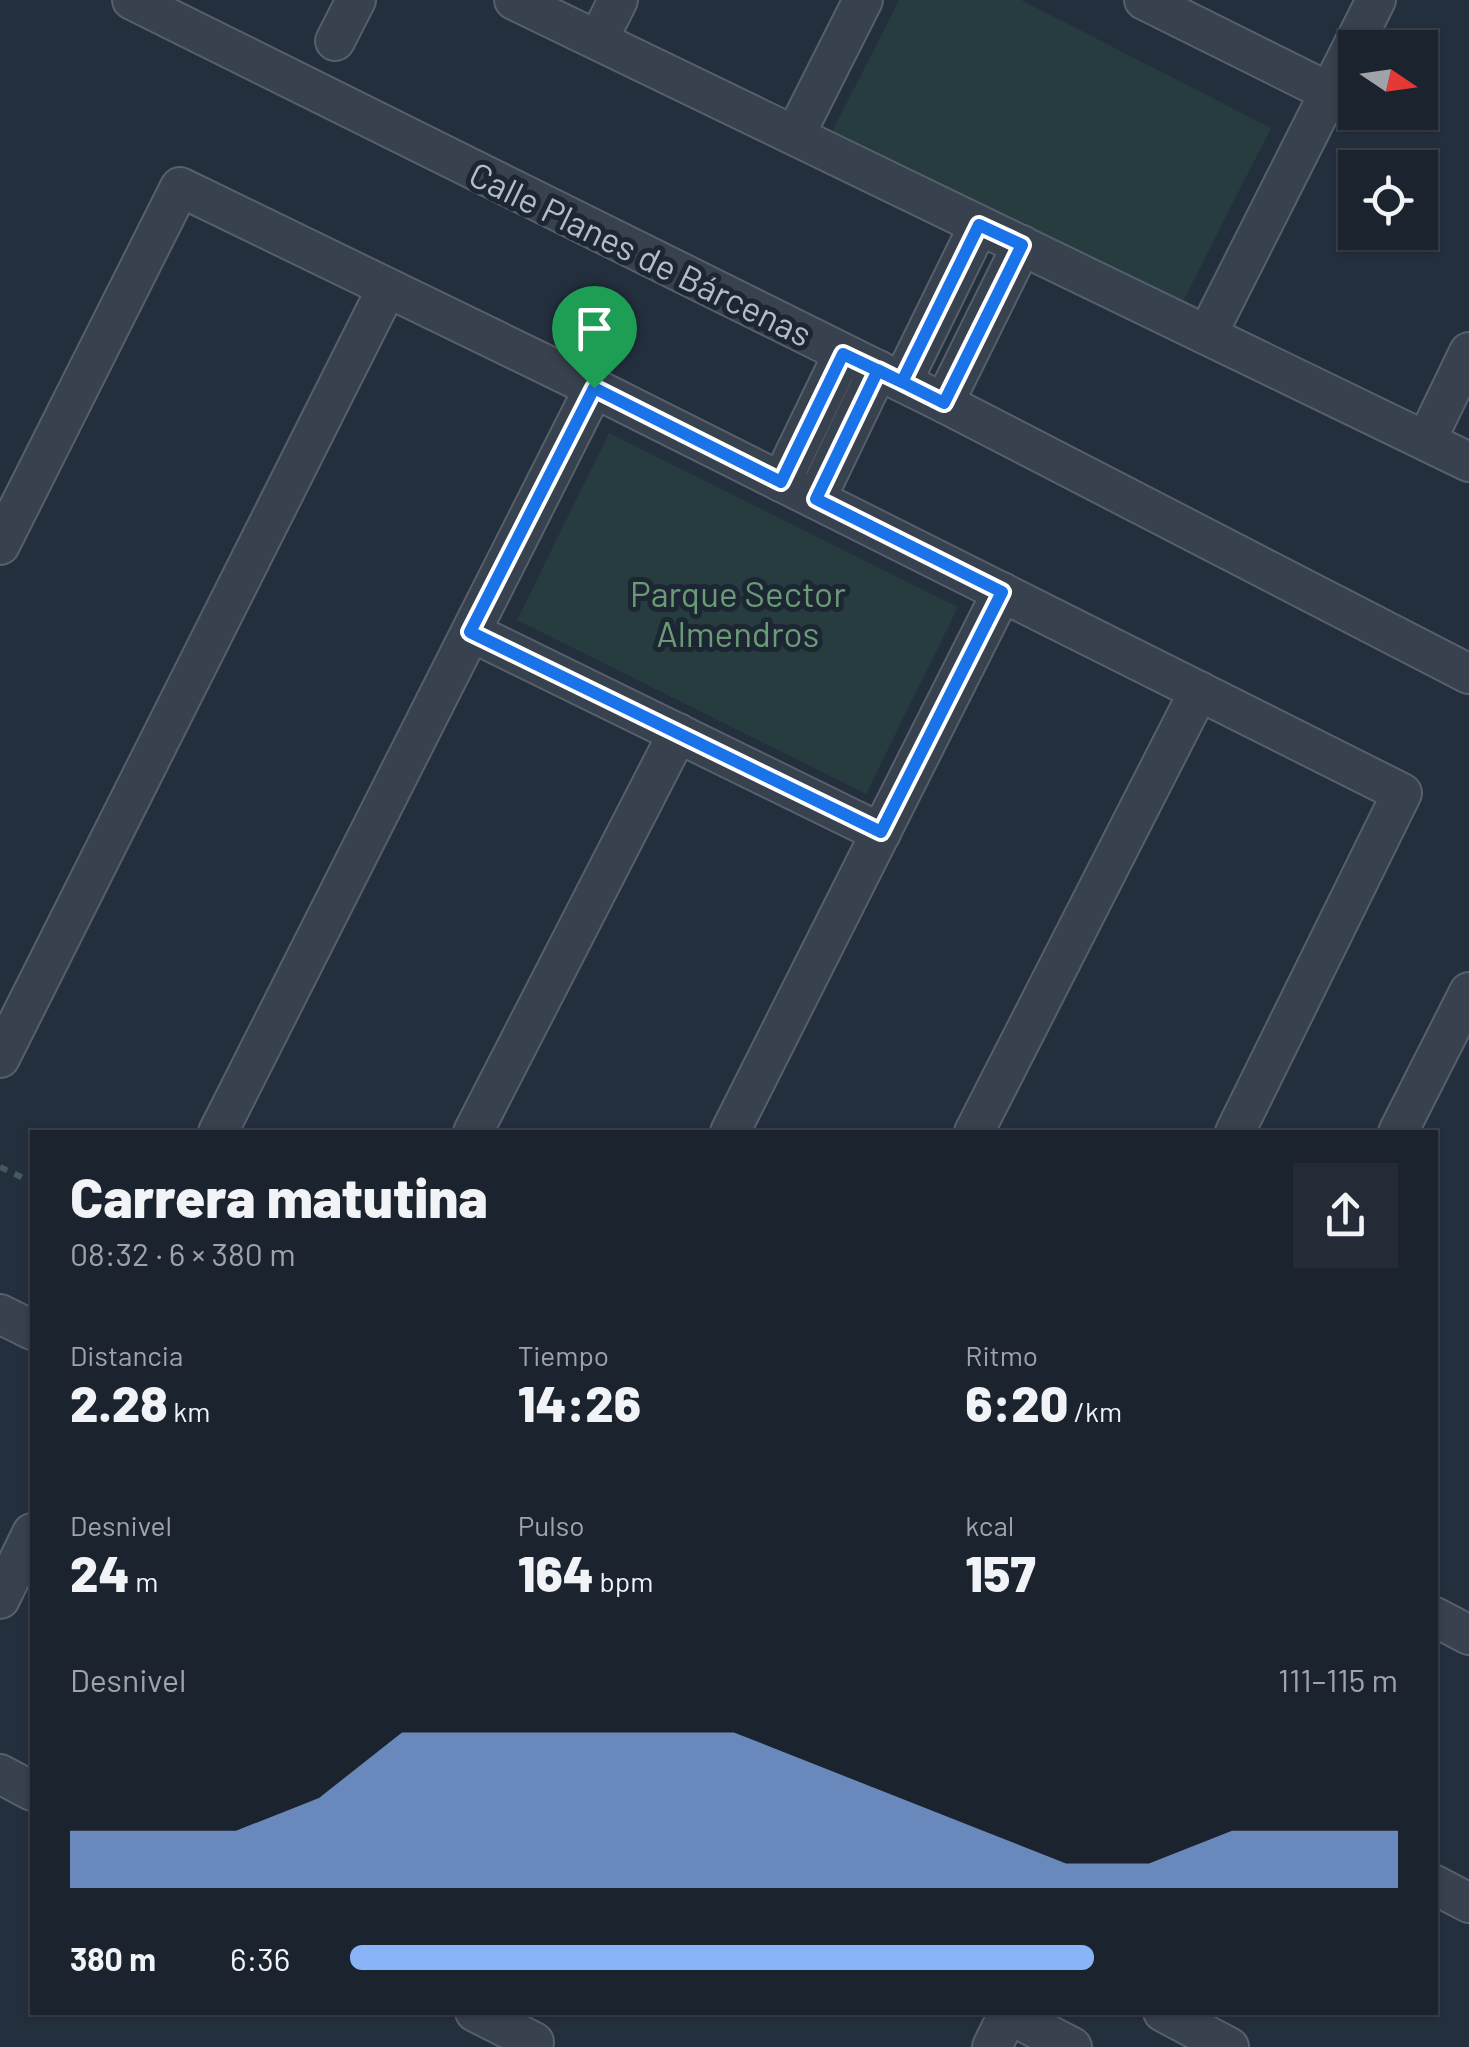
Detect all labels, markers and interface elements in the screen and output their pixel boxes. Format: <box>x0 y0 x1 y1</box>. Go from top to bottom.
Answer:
north arrow <box>1338 30 1438 130</box>
map controls <box>1338 30 1438 250</box>
button: locate <box>1338 150 1438 250</box>
street label: Calle Planes de Bárcenas <box>463 152 819 354</box>
pin <box>552 286 637 389</box>
icon: arrive <box>567 301 622 356</box>
park label: Parque Sector Almendros <box>630 572 846 654</box>
text: Carrera matutina <box>70 1163 488 1229</box>
button: share <box>1293 1163 1398 1268</box>
text: 08:32 · 6 × 380 m <box>70 1234 296 1272</box>
text: Distancia <box>70 1338 183 1372</box>
text: Tiempo <box>518 1338 609 1372</box>
text: Ritmo <box>965 1338 1038 1372</box>
text: 2.28 <box>70 1372 168 1432</box>
text: 14:26 <box>518 1372 641 1432</box>
text: 6:20 <box>965 1372 1068 1432</box>
text: km <box>168 1394 210 1428</box>
text: /km <box>1068 1394 1122 1428</box>
text: Desnivel <box>70 1508 172 1542</box>
text: Pulso <box>518 1508 584 1542</box>
text: kcal <box>965 1508 1014 1542</box>
text: 24 <box>70 1542 130 1602</box>
text: 164 <box>518 1542 594 1602</box>
text: 157 <box>965 1542 1036 1602</box>
text: m <box>130 1564 158 1598</box>
text: bpm <box>594 1564 653 1598</box>
text: Desnivel <box>70 1660 186 1698</box>
text: 111–115 m <box>1278 1660 1398 1698</box>
text: 380 m <box>70 1939 156 1977</box>
text: 6:36 <box>230 1939 290 1977</box>

